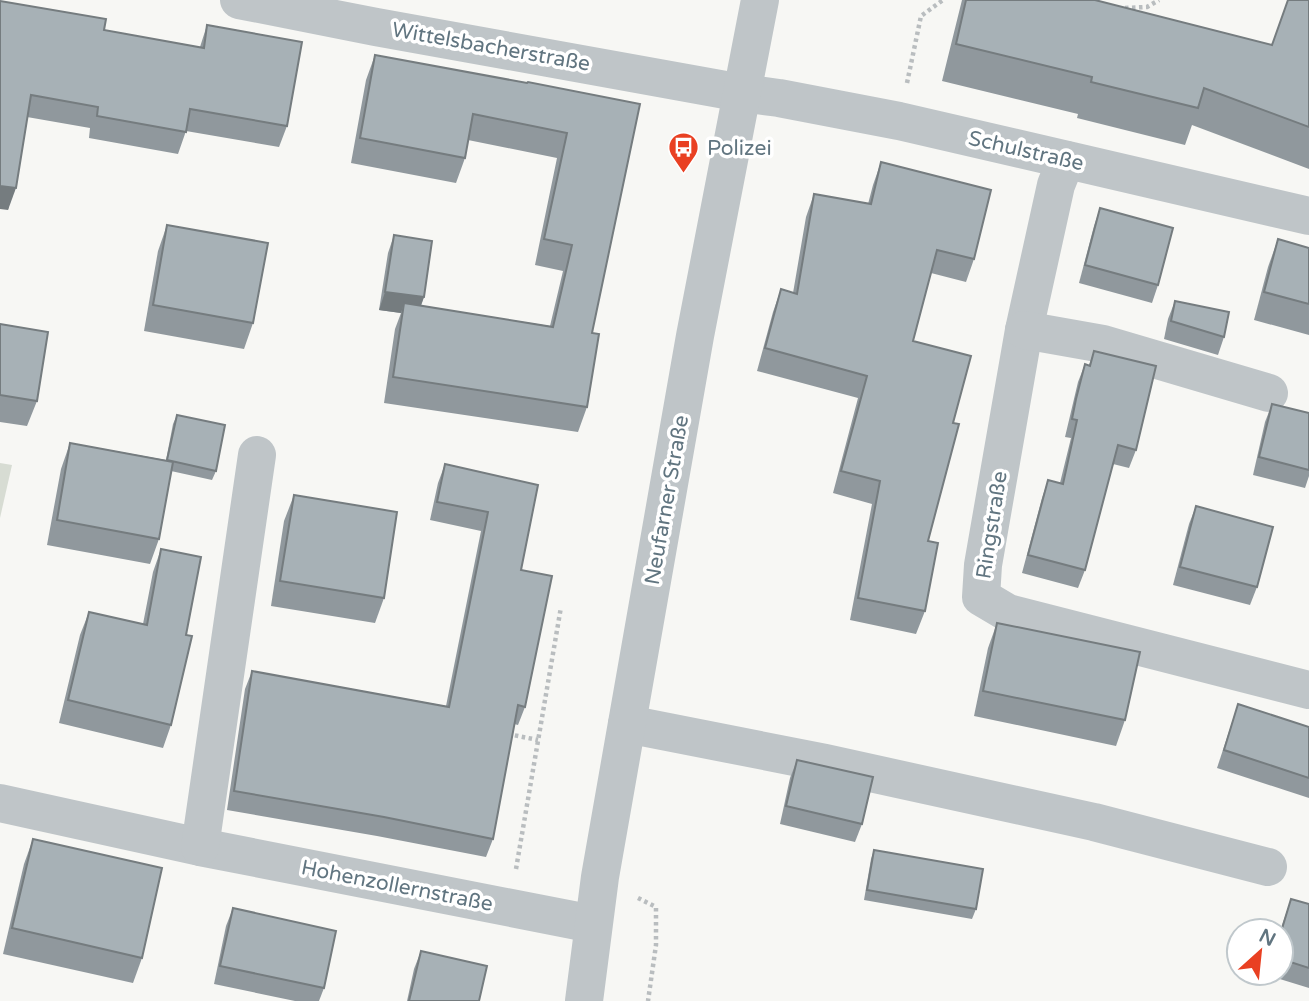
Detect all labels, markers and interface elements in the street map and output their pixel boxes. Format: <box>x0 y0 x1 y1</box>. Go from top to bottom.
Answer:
street label: Wittelsbacherstraße <box>390 17 592 77</box>
street label: Schulstraße <box>966 126 1086 176</box>
bus stop icon: Polizei <box>667 131 701 175</box>
place label: Polizei <box>707 136 772 161</box>
street label: Neufarner Straße <box>640 413 694 587</box>
street label: Ringstraße <box>971 469 1013 581</box>
street label: Hohenzollernstraße <box>299 855 495 917</box>
north arrow <box>1225 917 1295 987</box>
text: N <box>1255 924 1279 951</box>

